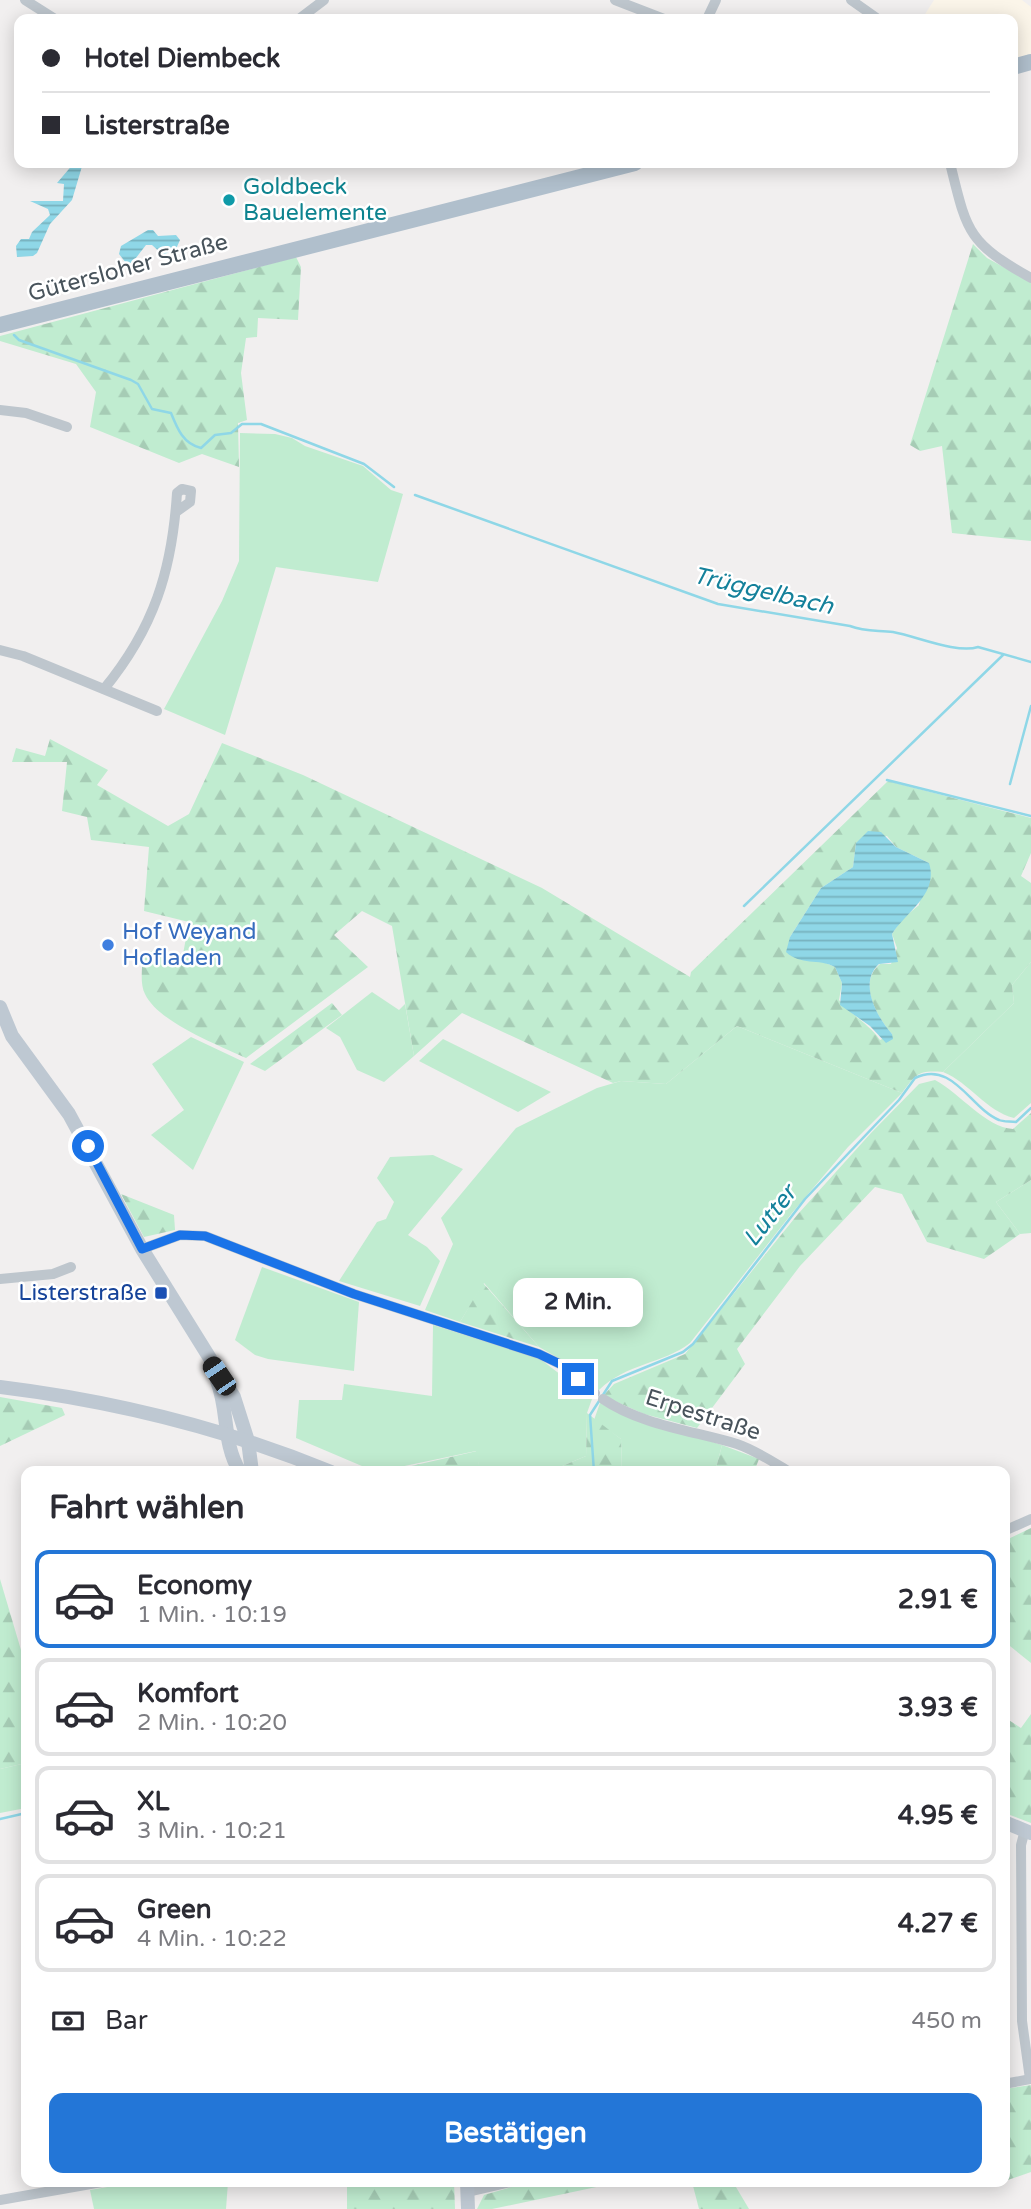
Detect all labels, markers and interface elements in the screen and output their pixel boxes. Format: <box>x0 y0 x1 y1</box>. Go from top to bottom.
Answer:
text: Hotel Diembeck <box>84 43 280 74</box>
text: Listerstraße <box>84 110 230 141</box>
place label: Goldbeck Bauelemente <box>243 173 387 227</box>
marker: Goldbeck Bauelemente <box>221 192 237 208</box>
street label: Gütersloher Straße <box>25 228 231 308</box>
water label: Trüggelbach <box>690 561 837 622</box>
place label: Hof Weyand Hofladen <box>122 918 256 972</box>
marker: Hof Weyand Hofladen <box>100 937 116 953</box>
route start <box>72 1130 104 1162</box>
water label: Lutter <box>737 1178 805 1252</box>
callout: 2 Min. <box>513 1278 643 1326</box>
place label: Listerstraße <box>18 1279 147 1307</box>
marker: Listerstraße <box>153 1285 169 1301</box>
text: 2 Min. <box>544 1288 612 1316</box>
car <box>199 1353 240 1399</box>
route end <box>562 1363 594 1395</box>
street label: Erpestraße <box>642 1383 764 1447</box>
text: Fahrt wählen <box>49 1489 245 1527</box>
icon: car <box>53 1568 116 1631</box>
text: Economy <box>137 1570 252 1601</box>
text: 2.91 € <box>898 1584 978 1615</box>
text: 1 Min. · 10:19 <box>137 1601 287 1629</box>
icon: car <box>53 1676 116 1739</box>
text: Komfort <box>137 1678 239 1709</box>
text: 3.93 € <box>898 1692 978 1723</box>
text: 2 Min. · 10:20 <box>137 1709 287 1737</box>
icon: car <box>53 1784 116 1847</box>
text: XL <box>137 1786 169 1817</box>
text: 4.95 € <box>898 1800 978 1831</box>
text: 3 Min. · 10:21 <box>137 1817 287 1845</box>
icon: car <box>53 1892 116 1955</box>
text: Green <box>137 1894 212 1925</box>
text: 4.27 € <box>898 1908 978 1939</box>
text: 4 Min. · 10:22 <box>137 1925 287 1953</box>
icon: cash <box>49 2002 87 2040</box>
text: Bar <box>105 2005 148 2036</box>
text: 450 m <box>912 2007 982 2035</box>
button: Bestätigen <box>49 2093 982 2173</box>

